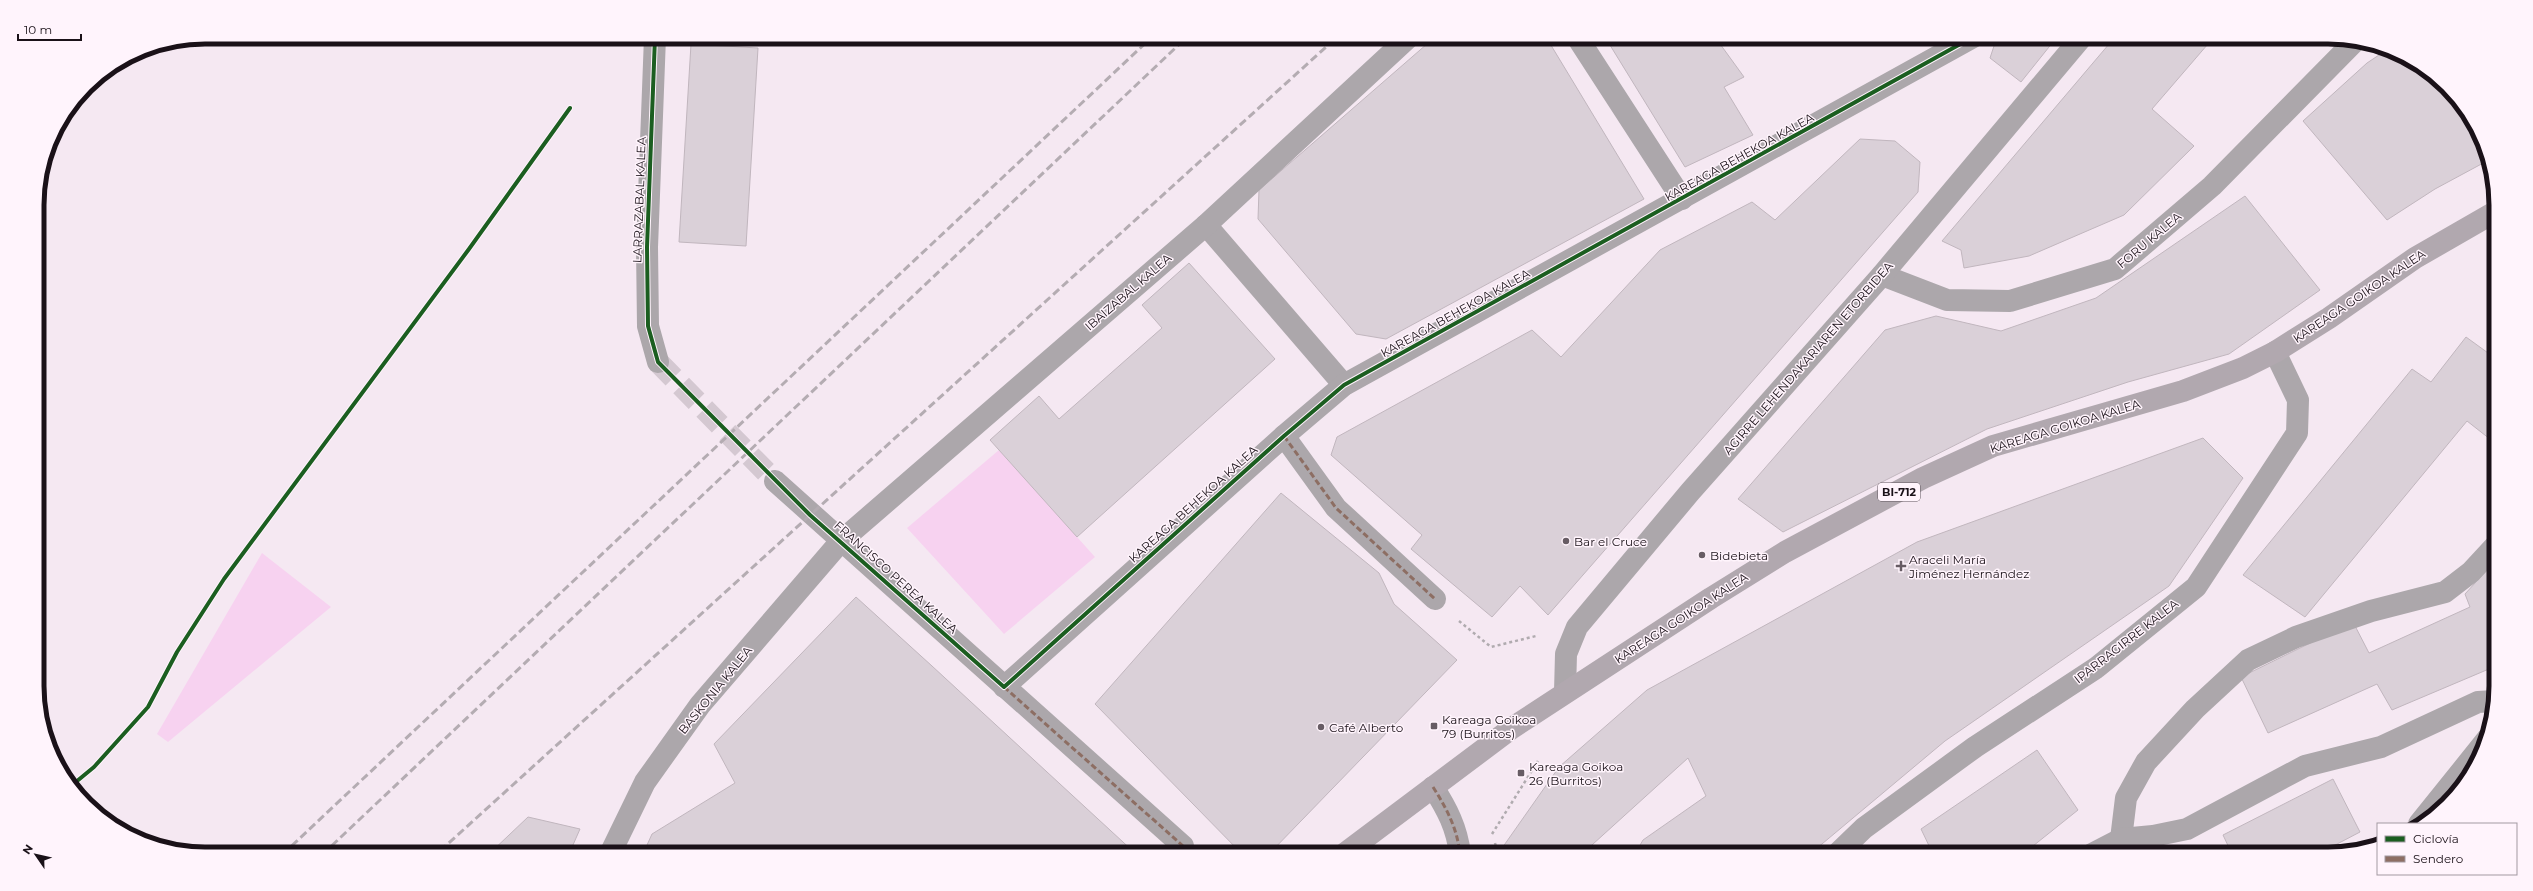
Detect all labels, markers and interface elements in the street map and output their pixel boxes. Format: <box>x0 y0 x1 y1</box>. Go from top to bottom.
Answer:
scale bar <box>18 16 81 42</box>
text: 10 m <box>24 22 52 37</box>
street label: KAREAGA BEHEKOA KALEA <box>1662 109 1817 204</box>
street label: LARRAZABAL KALEA <box>629 136 649 263</box>
street label: FORU KALEA <box>2114 208 2185 271</box>
street label: KAREAGA GOIKOA KALEA <box>2290 246 2428 346</box>
street label: IBAIZABAL KALEA <box>1082 250 1175 334</box>
street label: AGIRRE LEHENDAKARIAREN ETORBIDEA <box>1720 258 1896 458</box>
street label: KAREAGA BEHEKOA KALEA <box>1378 265 1533 360</box>
street label: KAREAGA GOIKOA KALEA <box>1988 396 2142 456</box>
street label: KAREAGA BEHEKOA KALEA <box>1125 442 1261 566</box>
road number: BI-712 <box>1878 483 1920 501</box>
street label: FRANCISCO PEREA KALEA <box>831 518 961 637</box>
place label: Bar el Cruce <box>1574 534 1647 549</box>
marker: Bar el Cruce <box>1561 536 1571 546</box>
place label: Bidebieta <box>1710 548 1768 563</box>
marker: Bidebieta <box>1697 550 1707 560</box>
place label: Araceli María Jiménez Hernández <box>1908 552 2029 581</box>
marker: Araceli María Jiménez Hernández <box>1896 561 1906 571</box>
street label: KAREAGA GOIKOA KALEA <box>1611 569 1751 667</box>
street label: IPARRAGIRRE KALEA <box>2071 595 2181 686</box>
street label: BASKONIA KALEA <box>675 643 755 737</box>
place label: Kareaga Goikoa 79 (Burritos) <box>1442 712 1536 741</box>
place label: Café Alberto <box>1329 720 1403 735</box>
marker: Kareaga Goikoa 79 (Burritos) <box>1429 721 1439 731</box>
marker: Café Alberto <box>1316 722 1326 732</box>
place label: Kareaga Goikoa 26 (Burritos) <box>1529 759 1623 788</box>
marker: Kareaga Goikoa 26 (Burritos) <box>1516 768 1526 778</box>
legend <box>2377 823 2517 875</box>
text: Ciclovía <box>2413 831 2459 846</box>
north arrow <box>16 835 56 875</box>
text: N <box>19 842 36 857</box>
text: Sendero <box>2413 851 2463 866</box>

